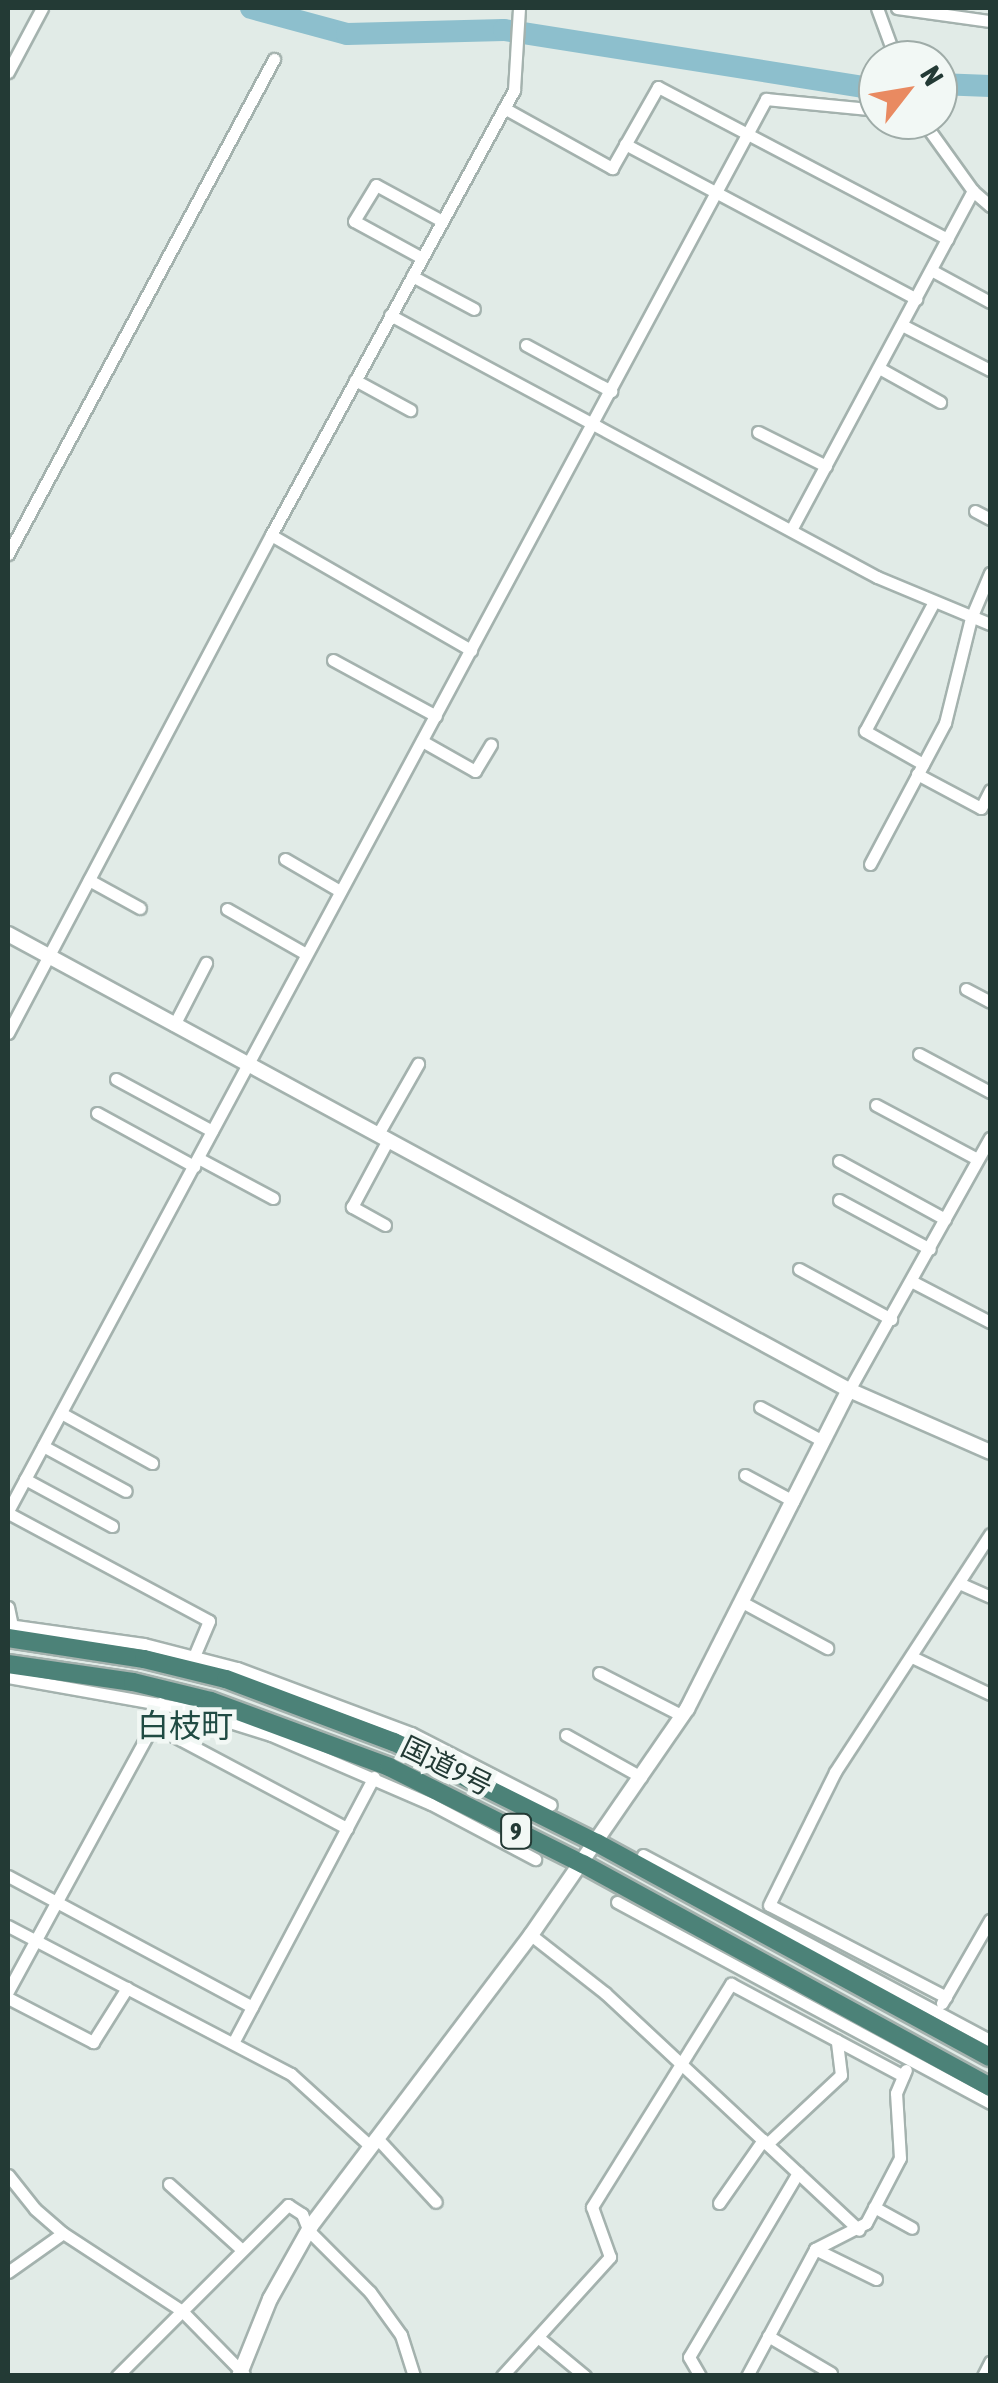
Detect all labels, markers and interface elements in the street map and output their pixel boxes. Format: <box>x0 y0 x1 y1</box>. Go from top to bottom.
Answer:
north arrow <box>858 40 958 140</box>
text: N <box>914 60 950 91</box>
district label: 白枝町 <box>137 1707 233 1745</box>
street label: 国道9号 <box>396 1730 498 1802</box>
road number: 9 <box>498 1811 534 1851</box>

